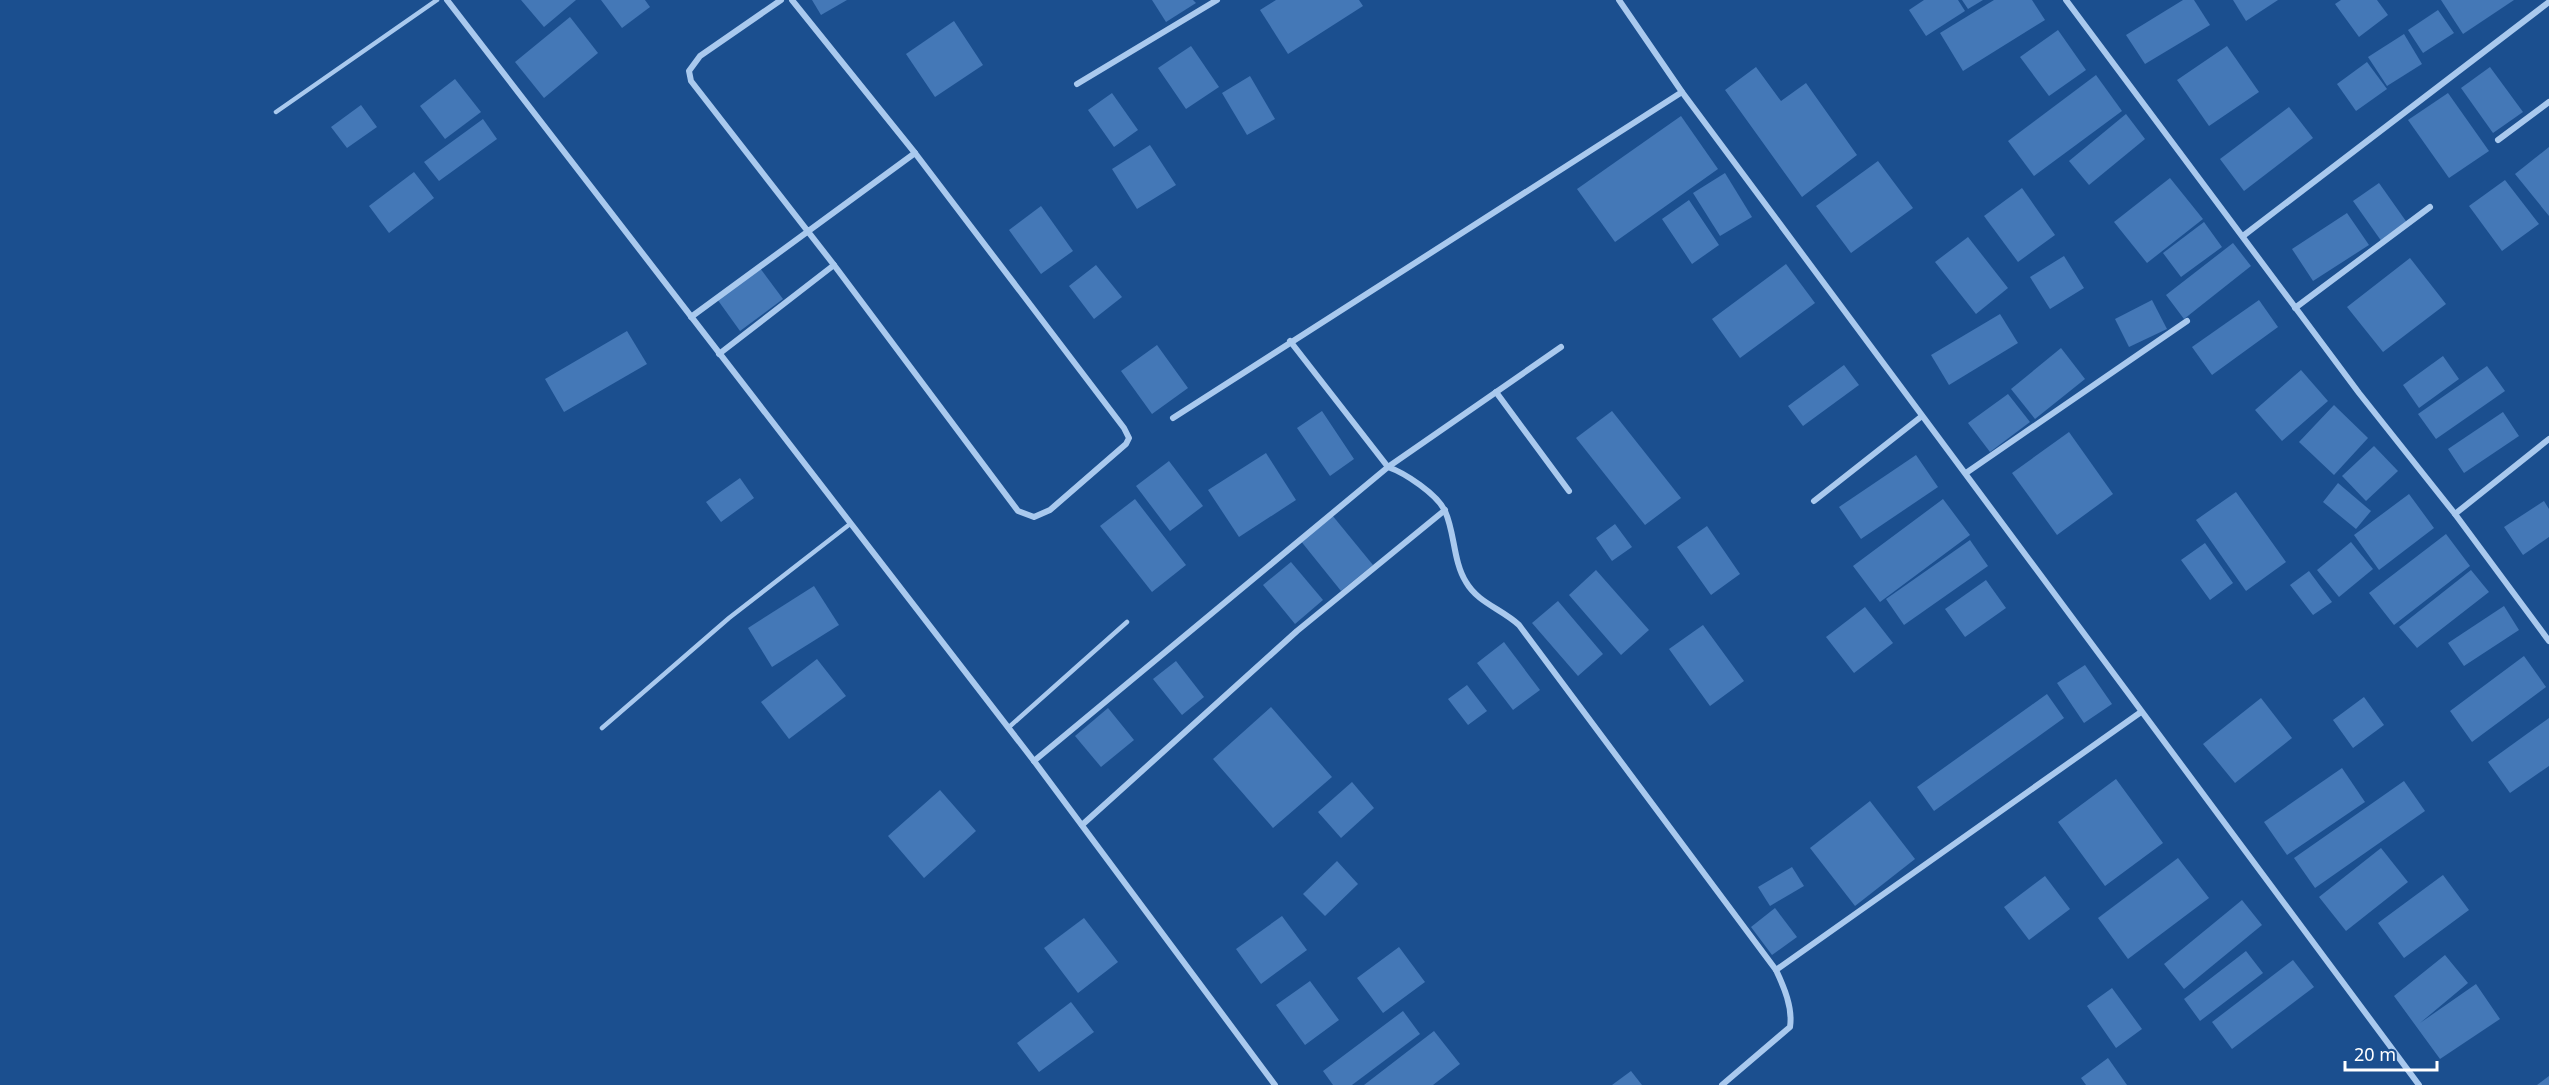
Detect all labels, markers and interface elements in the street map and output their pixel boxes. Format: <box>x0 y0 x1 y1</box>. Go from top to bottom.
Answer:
scale bar <box>2345 1034 2436 1072</box>
text: 20 m <box>2354 1042 2396 1066</box>

